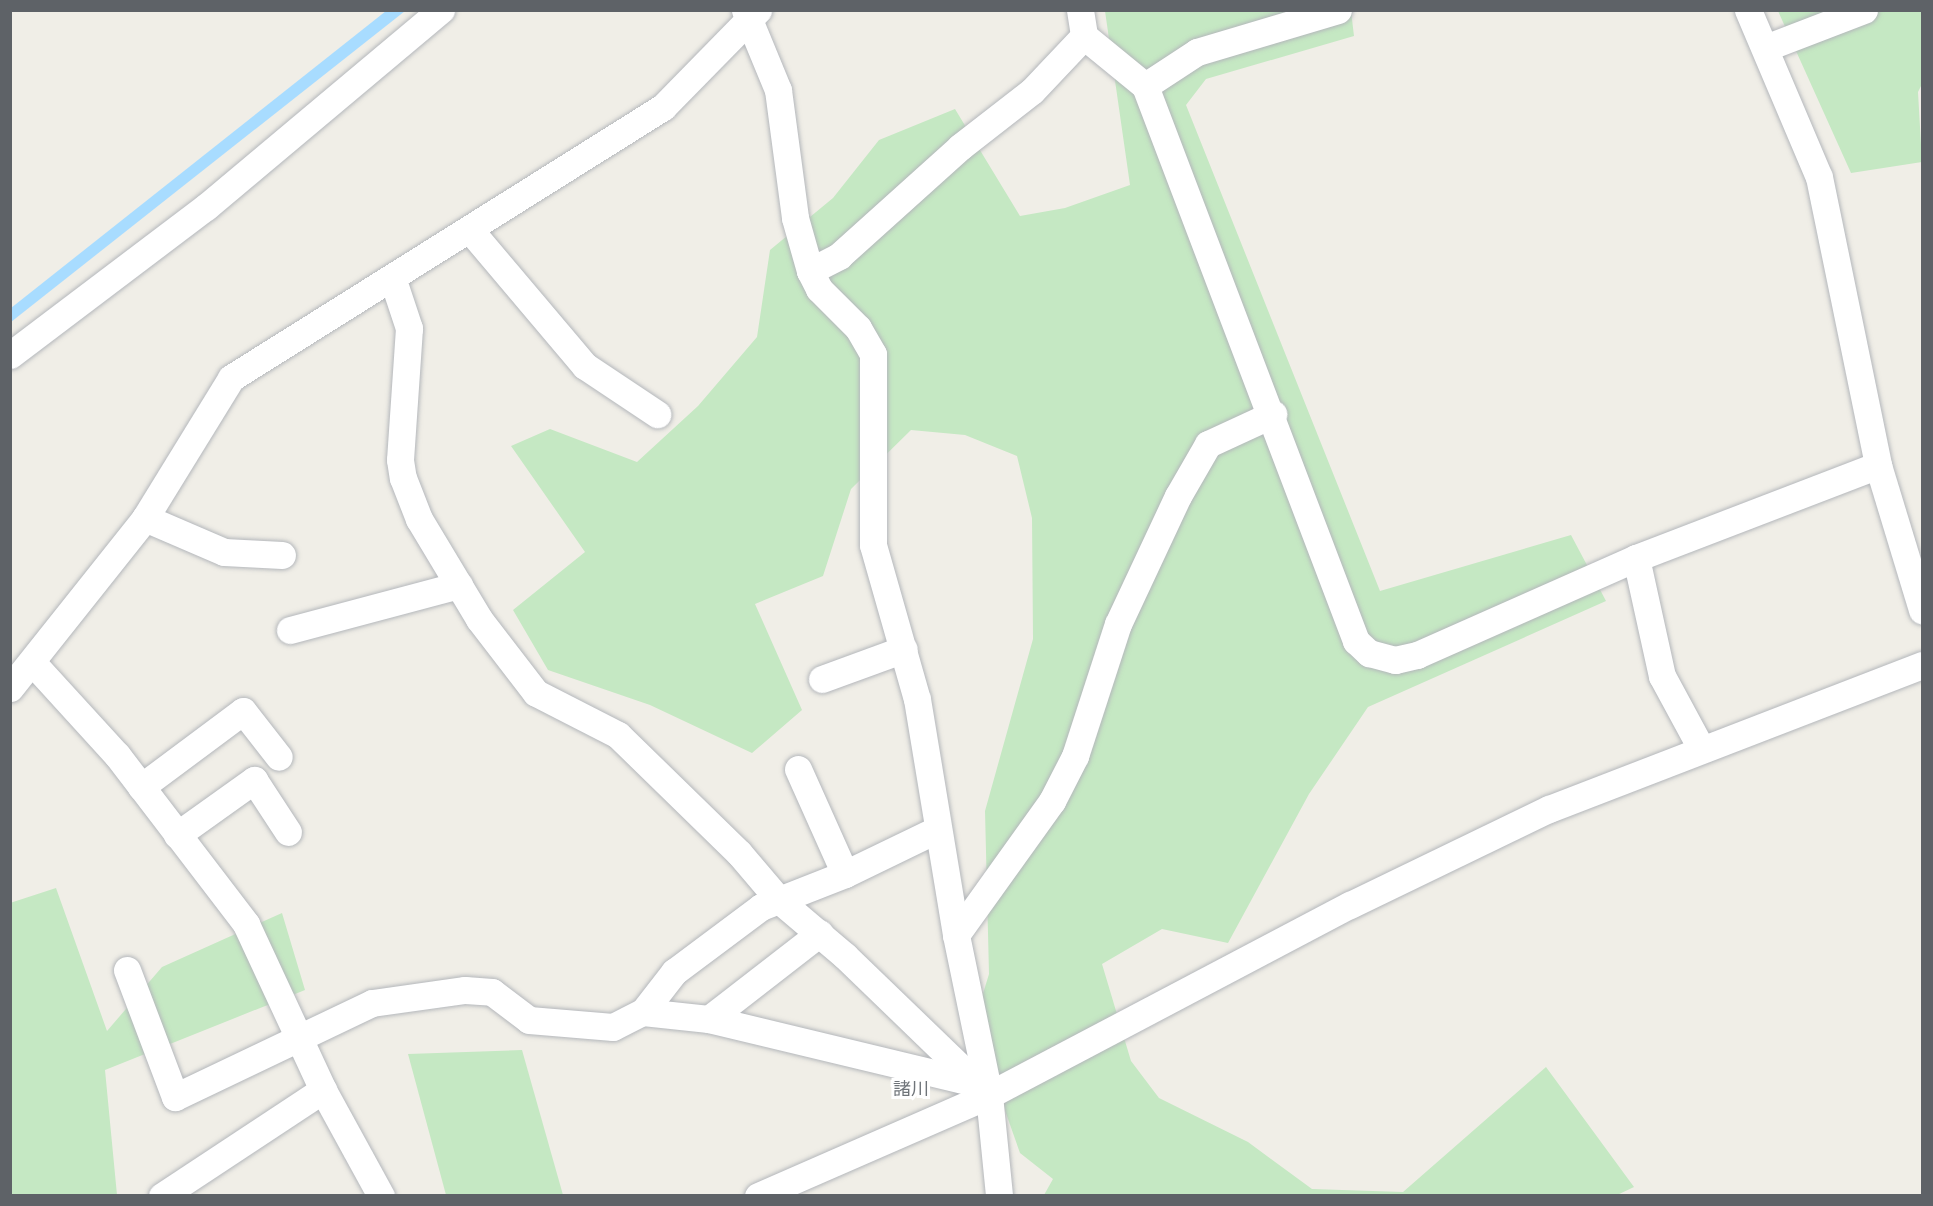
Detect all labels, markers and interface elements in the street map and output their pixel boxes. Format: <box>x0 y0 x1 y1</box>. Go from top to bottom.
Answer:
district label: 諸川 <box>893 1077 929 1099</box>

